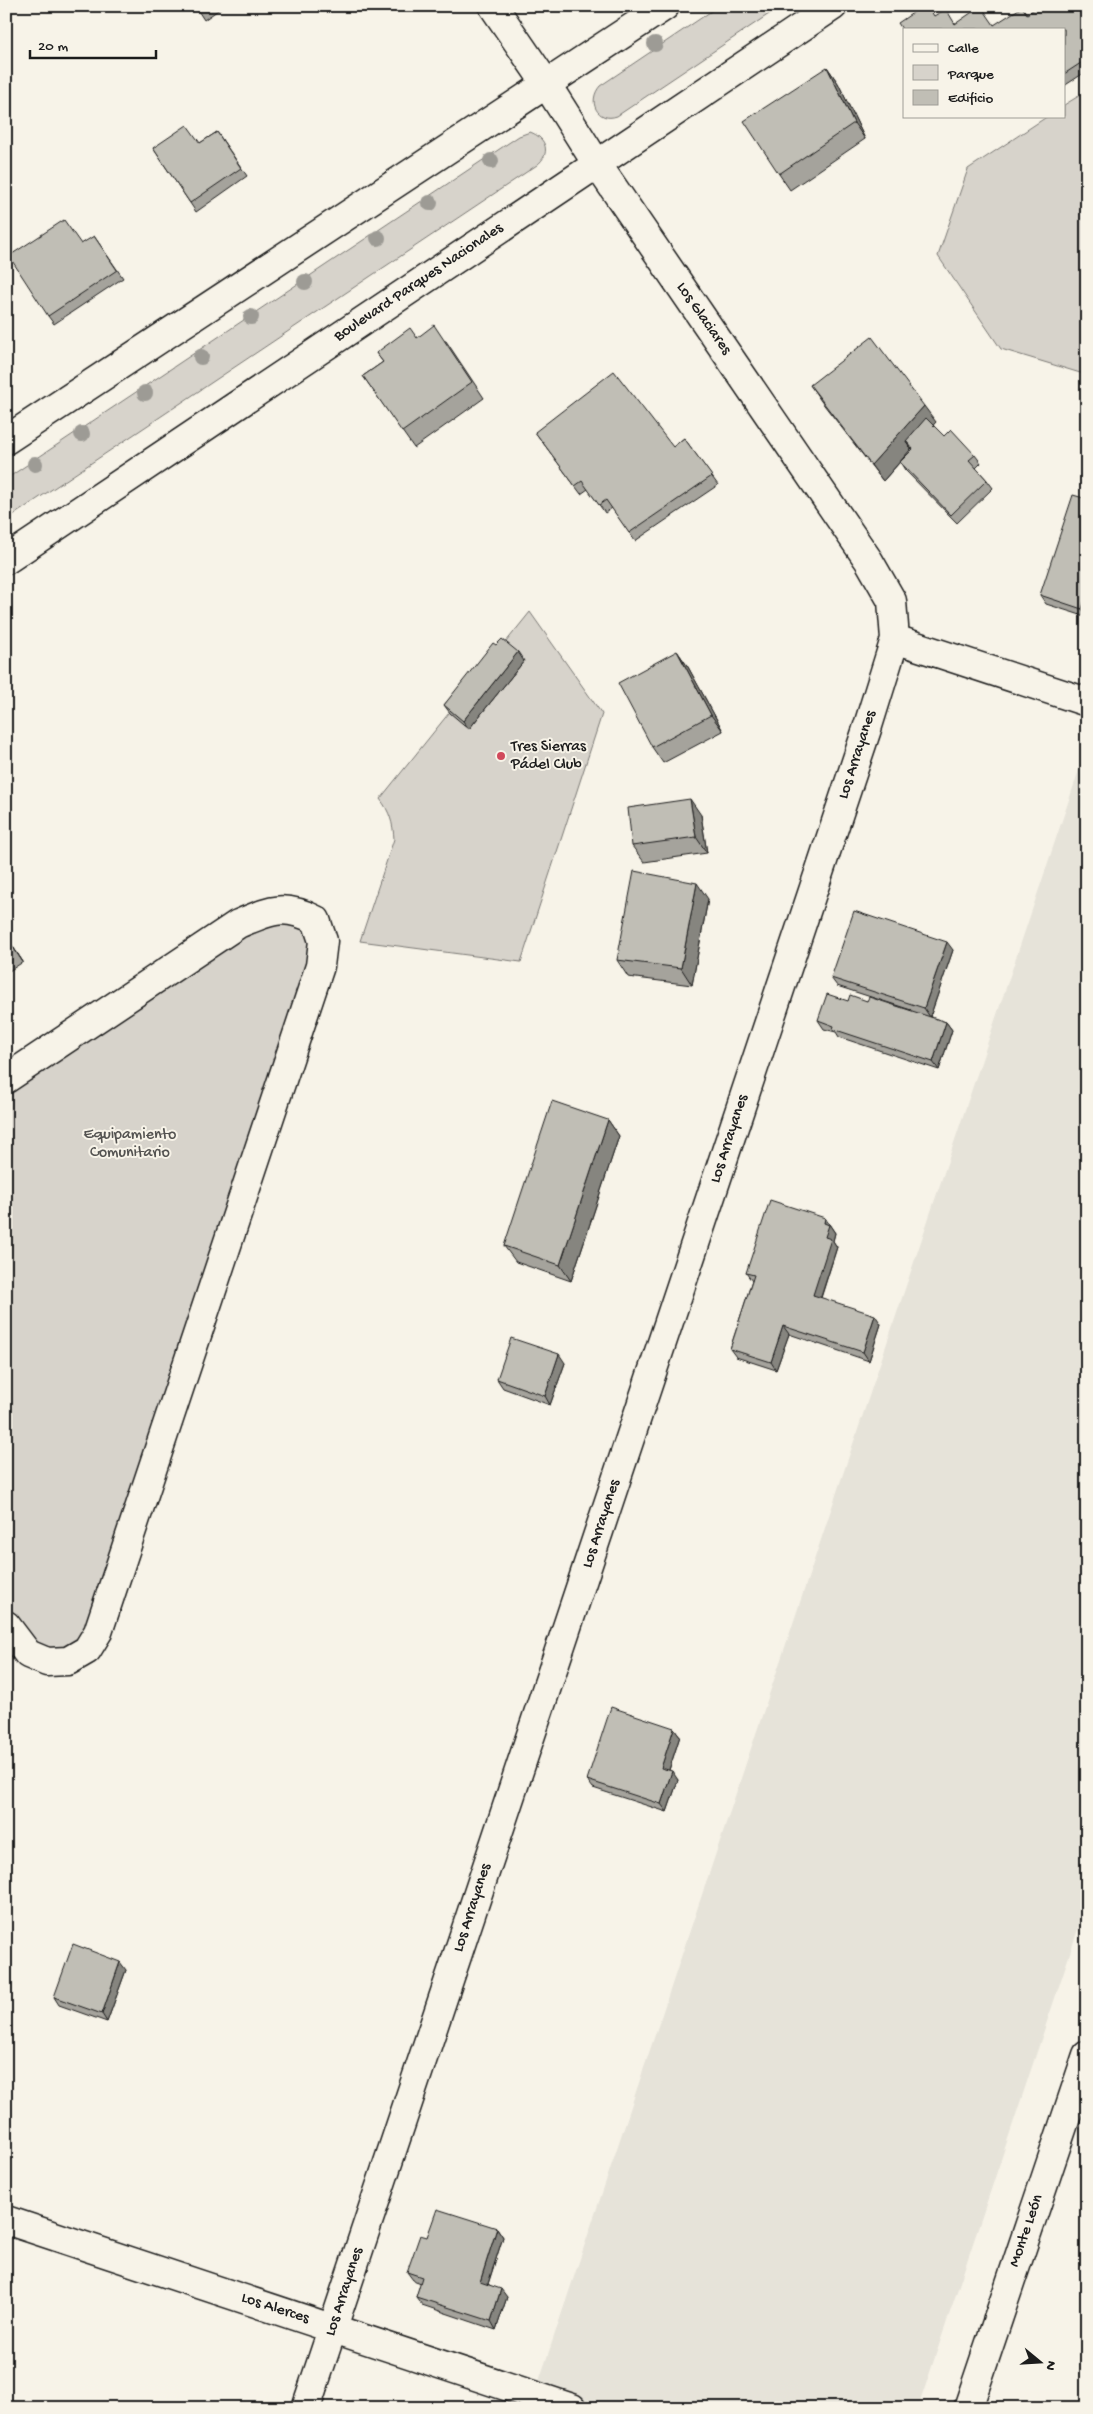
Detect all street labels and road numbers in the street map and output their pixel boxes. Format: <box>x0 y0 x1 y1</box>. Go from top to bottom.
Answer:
street label: Boulevard Parques Nacionales <box>330 219 508 347</box>
street label: Los Glaciares <box>671 279 735 360</box>
street label: Los Arrayanes <box>835 707 882 802</box>
street label: Los Arrayanes <box>707 1091 754 1186</box>
street label: Los Arrayanes <box>579 1476 626 1571</box>
street label: Los Arrayanes <box>450 1860 497 1955</box>
street label: Monte León <box>1006 2192 1048 2270</box>
street label: Los Arrayanes <box>322 2244 369 2339</box>
street label: Los Alerces <box>239 2289 312 2329</box>

